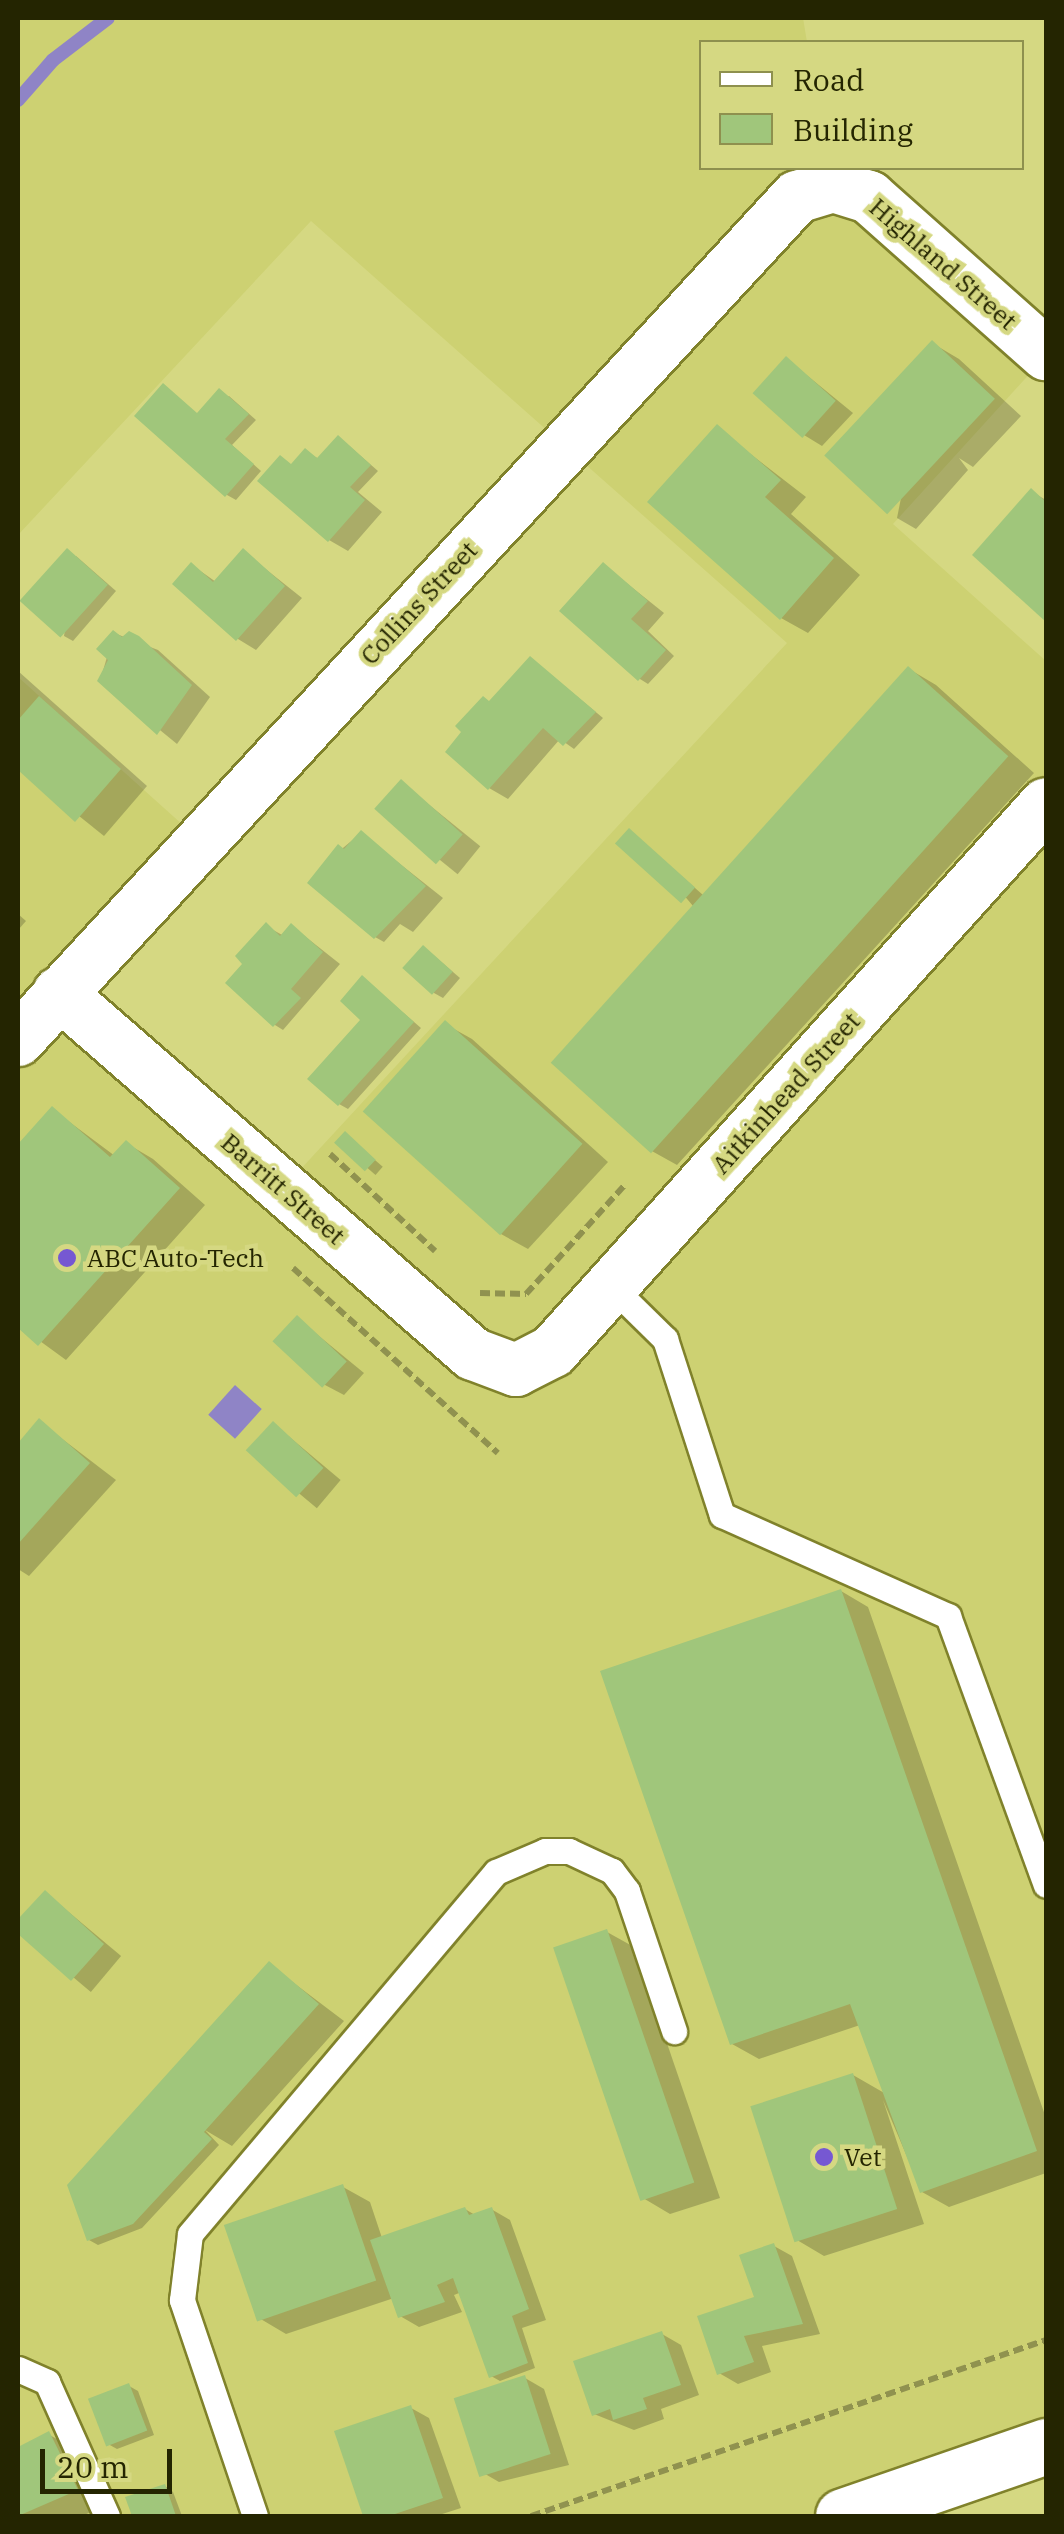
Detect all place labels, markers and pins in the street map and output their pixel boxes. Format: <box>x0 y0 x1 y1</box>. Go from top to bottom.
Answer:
place label: ABC Auto-Tech <box>87 1243 264 1273</box>
marker: ABC Auto-Tech <box>56 1247 78 1269</box>
place label: Vet <box>844 2142 881 2172</box>
marker: Vet <box>813 2146 835 2168</box>

